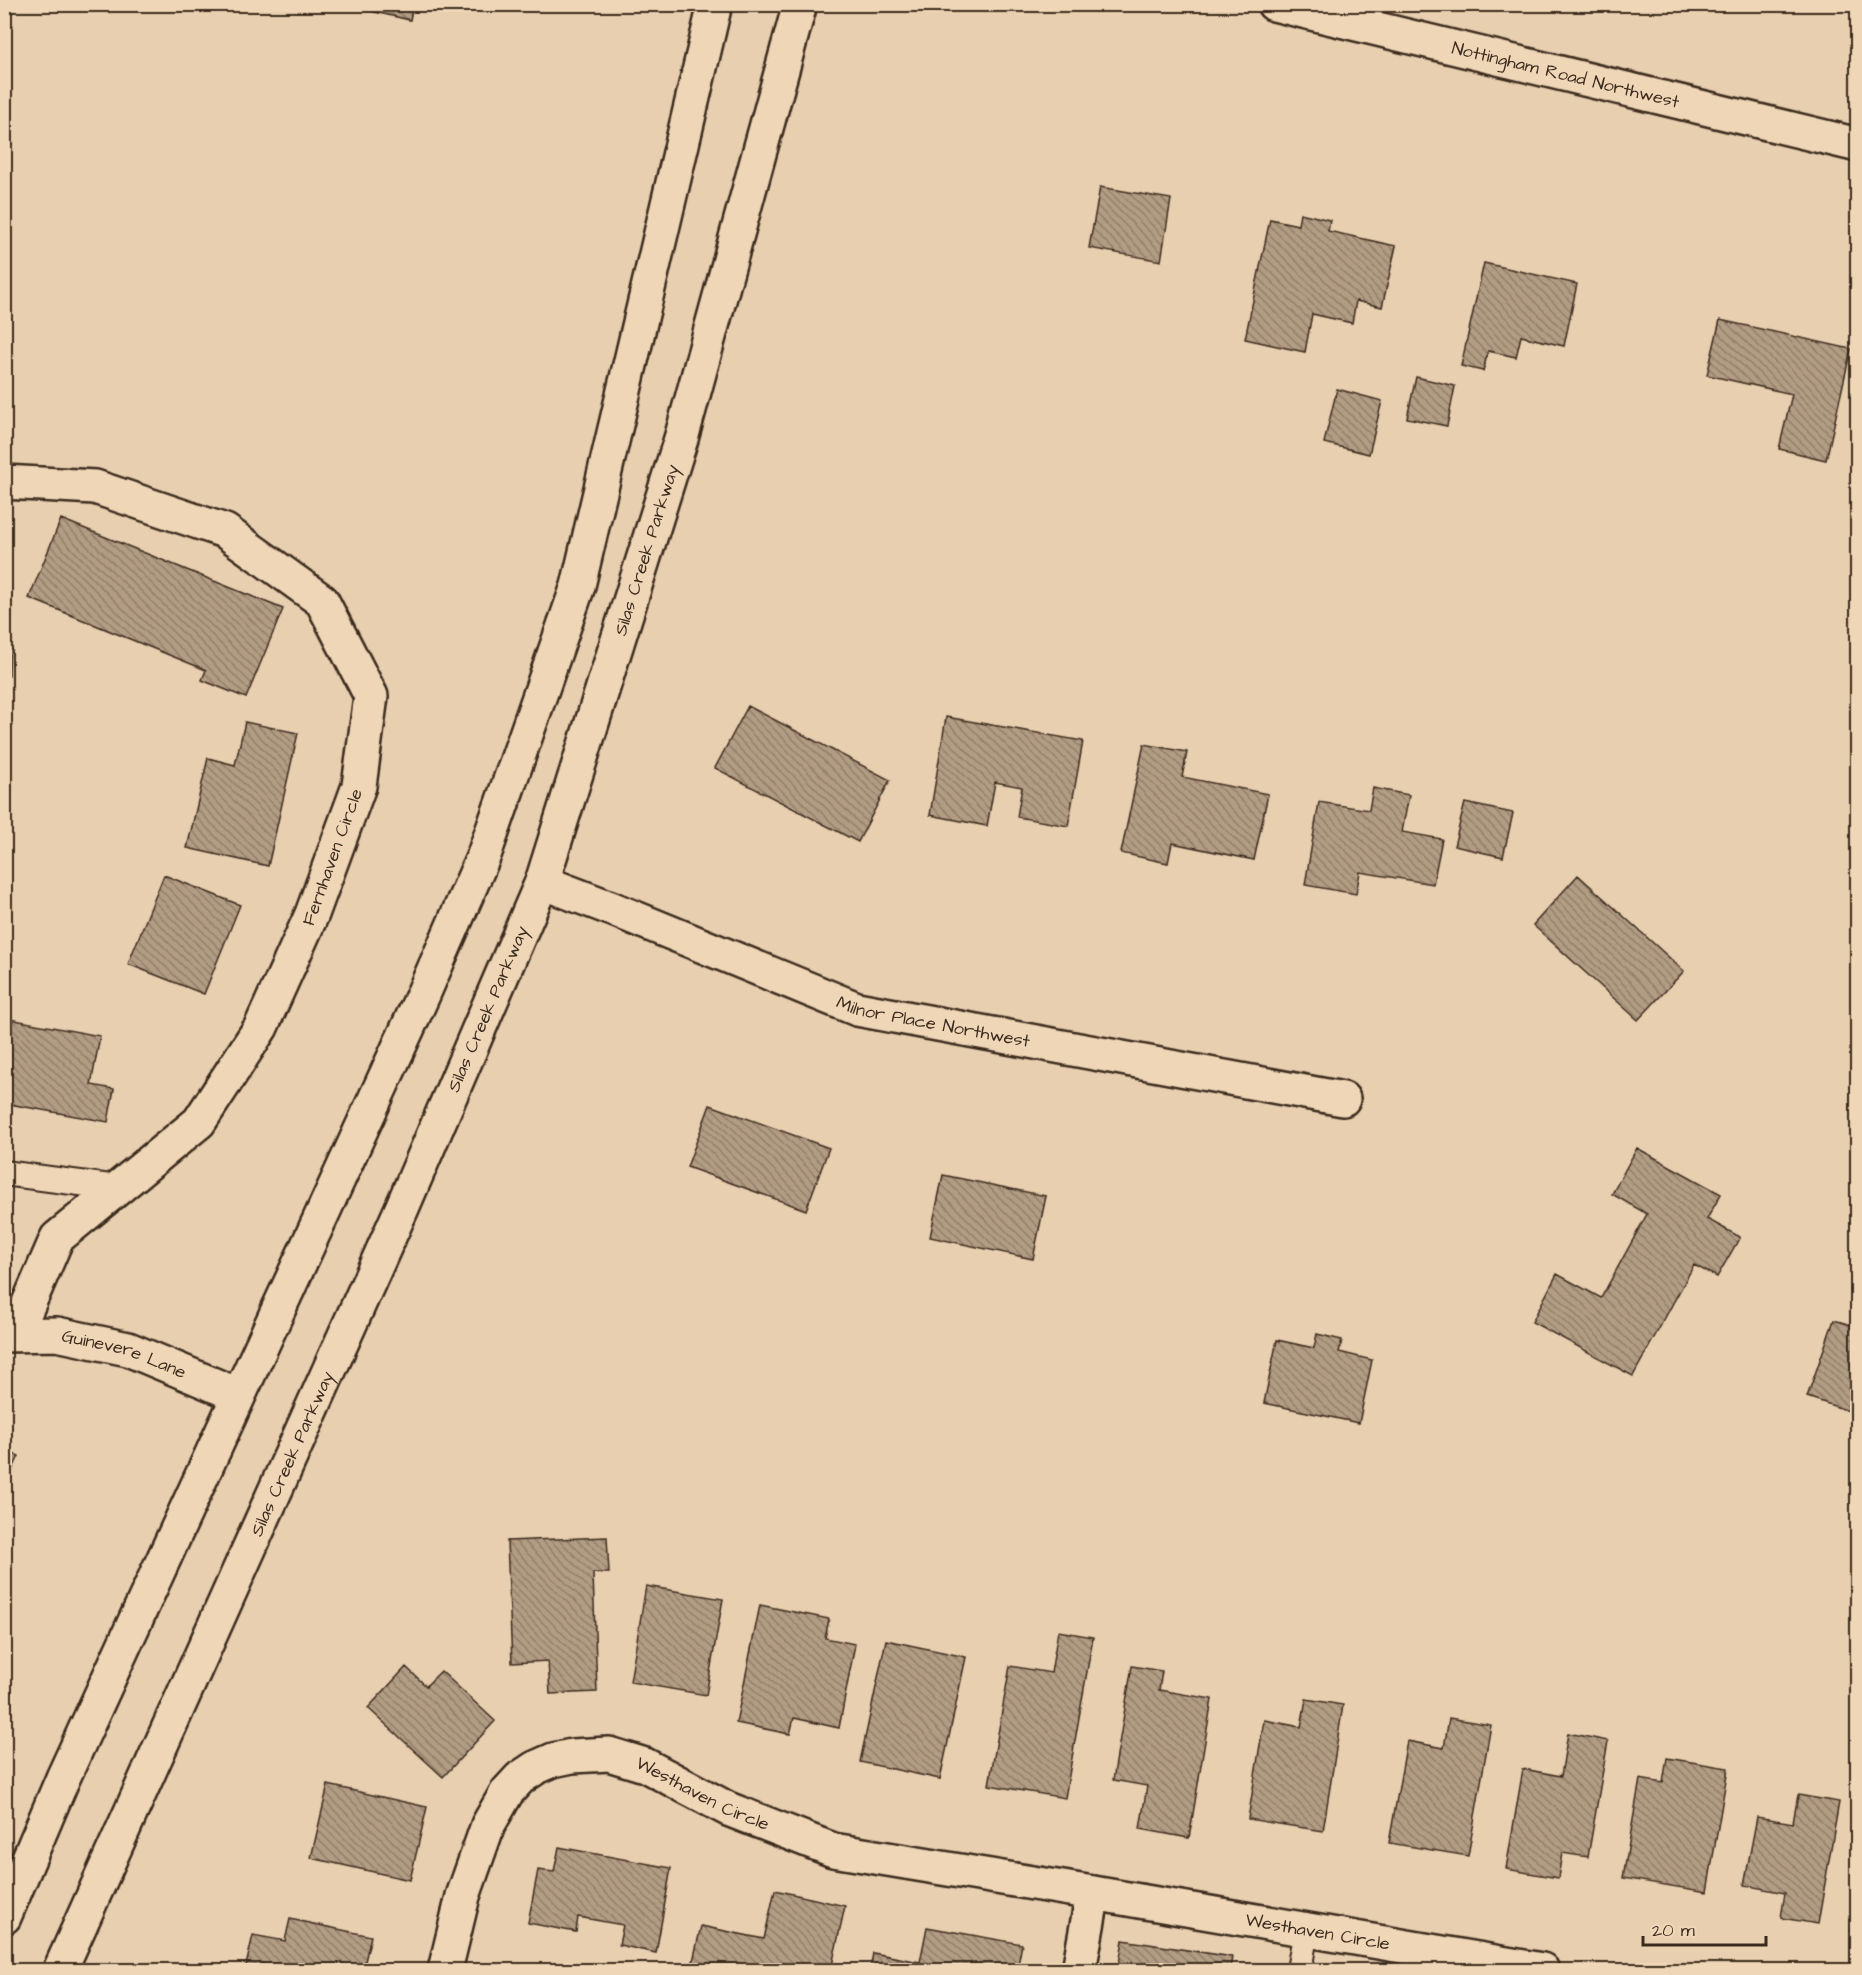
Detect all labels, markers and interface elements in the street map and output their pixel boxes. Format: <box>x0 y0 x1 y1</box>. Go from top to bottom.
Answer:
street label: Nottingham Road Northwest <box>1449 35 1682 115</box>
street label: Silas Creek Parkway <box>608 461 686 639</box>
street label: Fernhaven Circle <box>296 785 369 929</box>
street label: Silas Creek Parkway <box>441 922 536 1096</box>
street label: Milnor Place Northwest <box>833 990 1033 1054</box>
street label: Guinevere Lane <box>59 1323 190 1385</box>
street label: Silas Creek Parkway <box>244 1367 341 1540</box>
street label: Westhaven Circle <box>632 1750 773 1837</box>
street label: Westhaven Circle <box>1244 1907 1392 1957</box>
scale bar <box>1643 1909 1766 1947</box>
text: 20 m <box>1652 1918 1695 1943</box>

